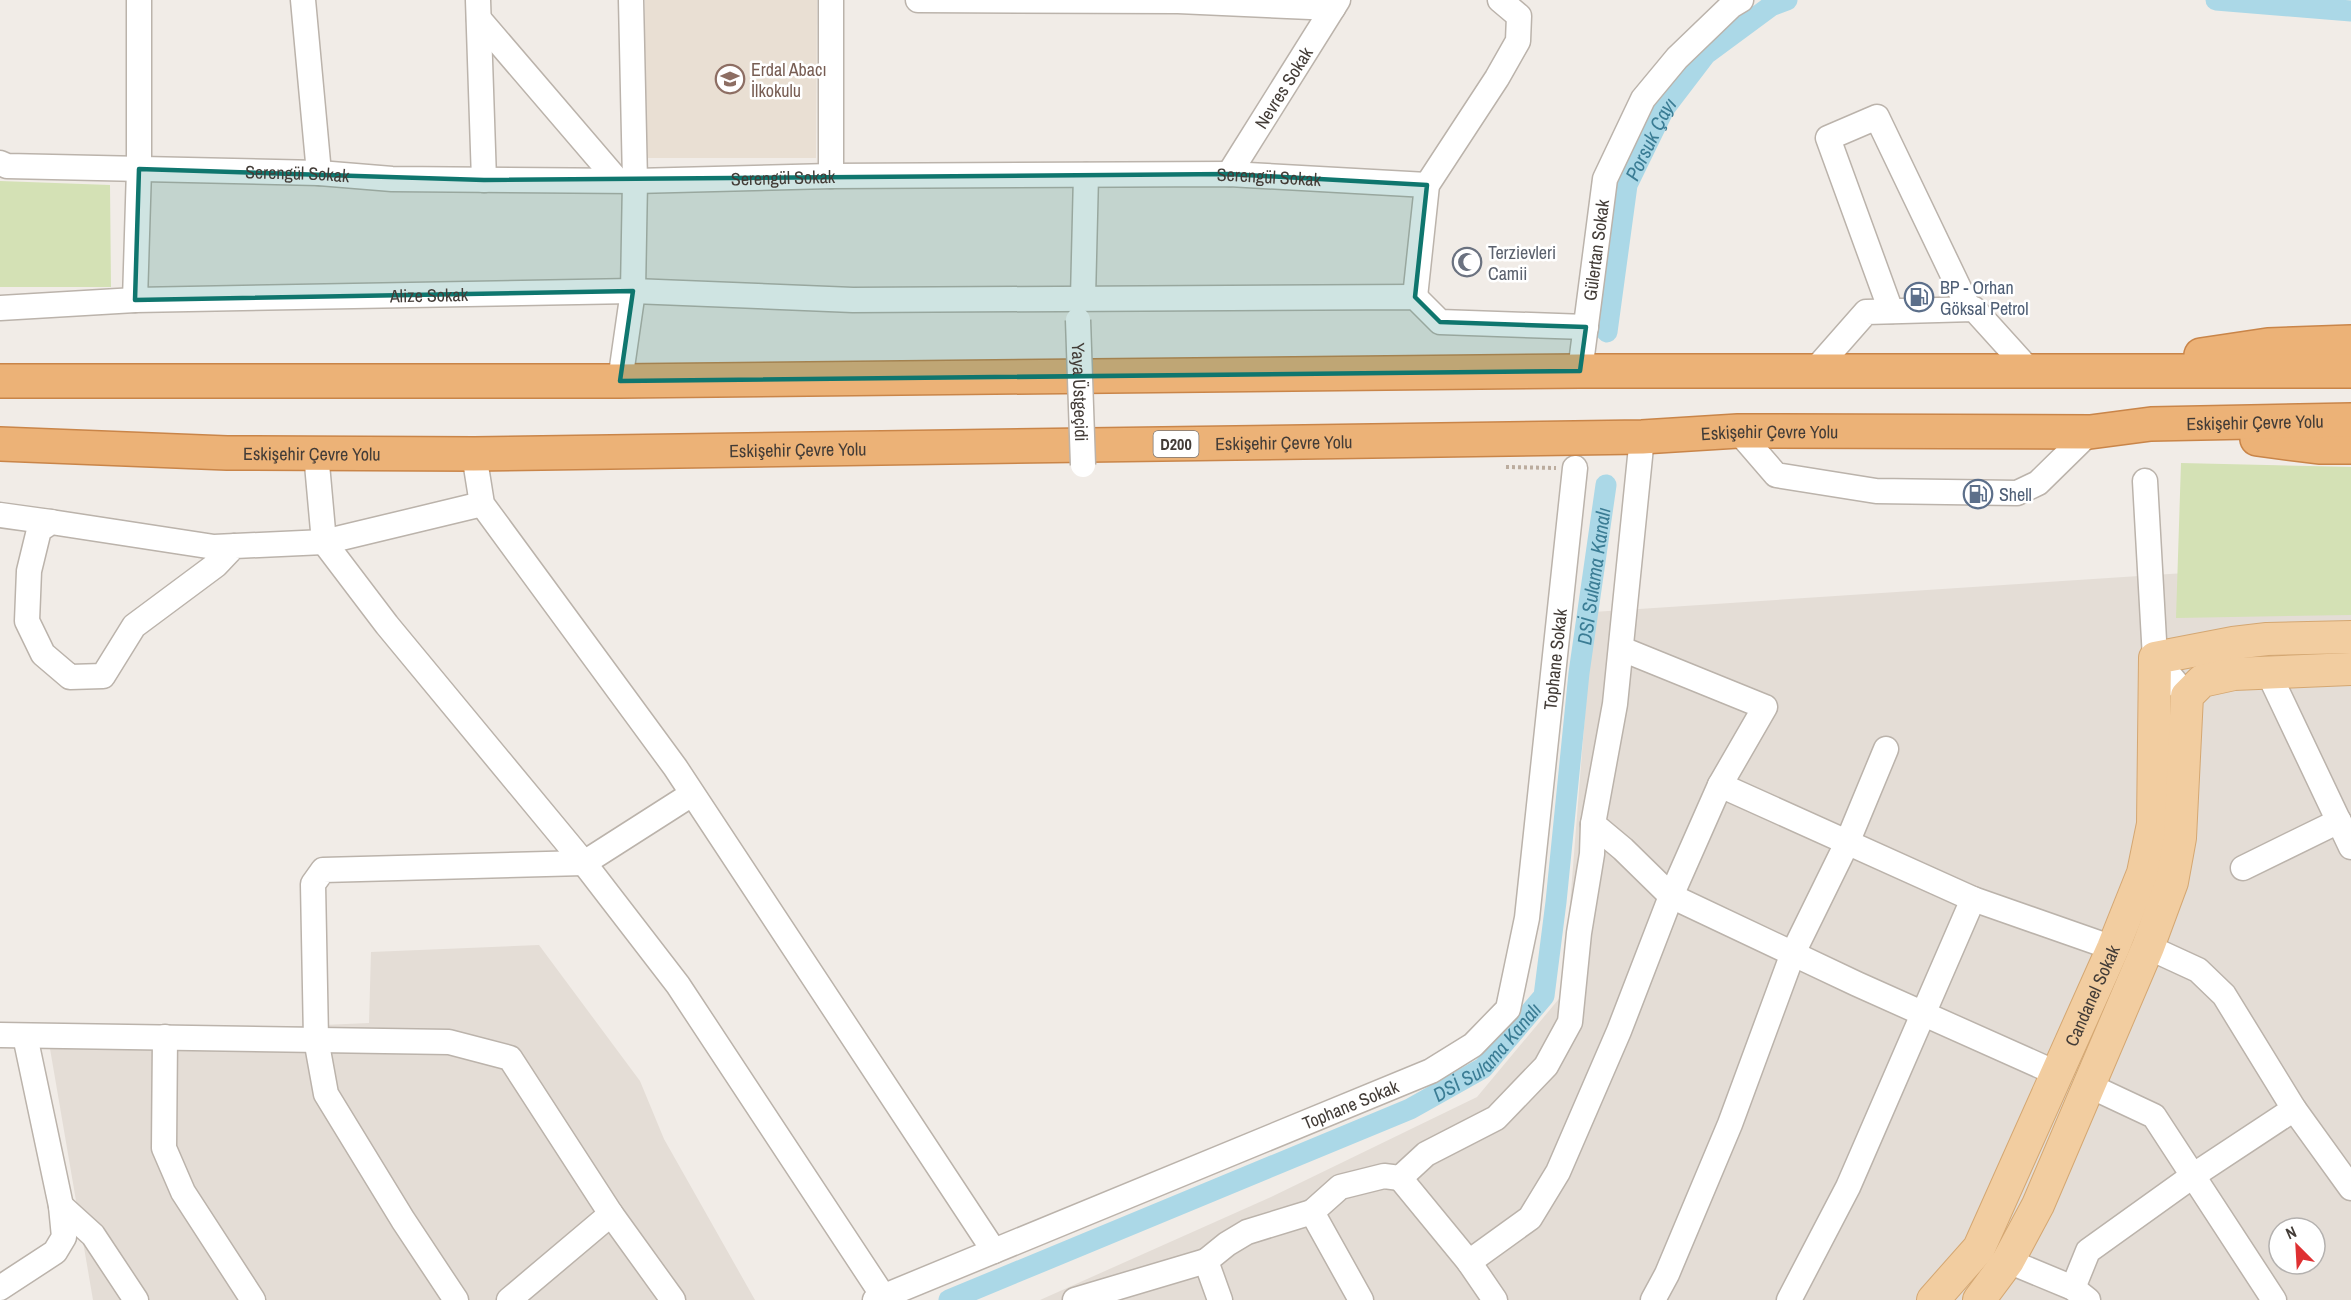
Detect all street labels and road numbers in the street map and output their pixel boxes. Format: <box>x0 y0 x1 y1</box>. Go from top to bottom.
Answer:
street label: Nevres Sokak <box>1248 41 1318 133</box>
street label: Serengül Sokak <box>245 159 351 188</box>
street label: Serengül Sokak <box>1217 161 1322 192</box>
street label: Serengül Sokak <box>731 163 836 191</box>
street label: Gülertan Sokak <box>1577 197 1615 302</box>
street label: Alize Sokak <box>389 281 469 308</box>
street label: Yaya Üstgeçidi <box>1066 342 1095 442</box>
street label: Eskişehir Çevre Yolu <box>2186 408 2324 436</box>
street label: Eskişehir Çevre Yolu <box>1700 418 1838 446</box>
street label: Eskişehir Çevre Yolu <box>1215 429 1353 456</box>
road number: D200 <box>1154 431 1198 457</box>
street label: Eskişehir Çevre Yolu <box>729 436 867 463</box>
street label: Eskişehir Çevre Yolu <box>243 441 381 466</box>
street label: Tophane Sokak <box>1537 607 1572 711</box>
street label: Candanel Sokak <box>2058 940 2126 1050</box>
street label: Tophane Sokak <box>1298 1073 1403 1135</box>

